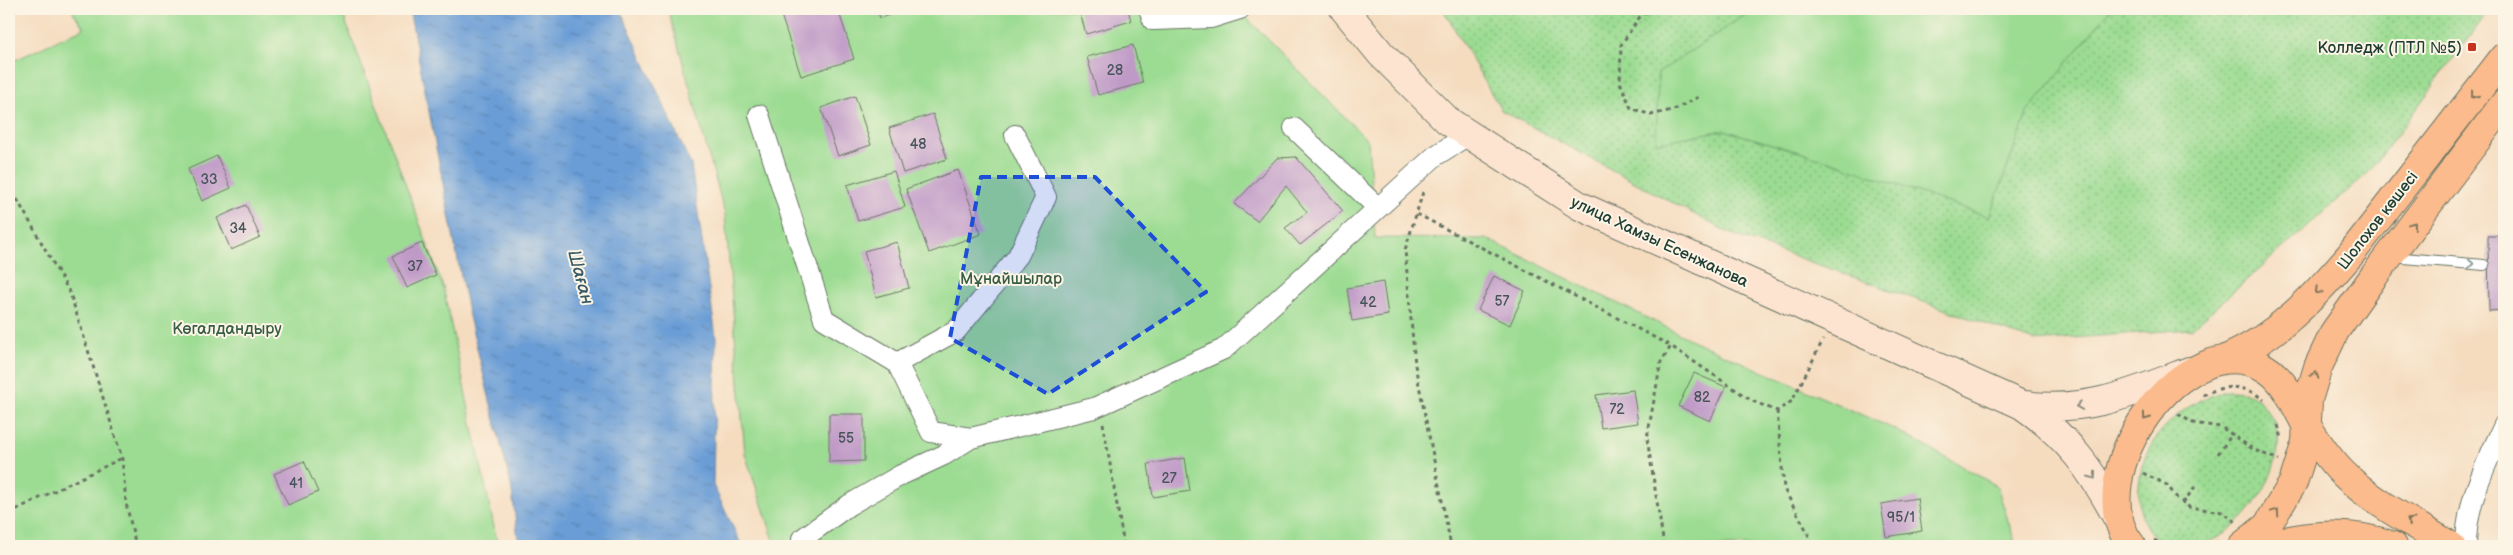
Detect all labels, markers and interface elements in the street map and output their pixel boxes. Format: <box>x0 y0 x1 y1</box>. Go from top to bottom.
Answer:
place label: Колледж (ПТЛ №5) <box>2317 39 2462 58</box>
marker: Колледж (ПТЛ №5) <box>2466 41 2478 53</box>
house number: 28 <box>1107 62 1123 79</box>
one-way arrow <box>2472 89 2480 98</box>
house number: 48 <box>910 136 926 153</box>
street label: Шолохов көшесі <box>2334 168 2422 274</box>
house number: 33 <box>200 171 218 188</box>
street label: улица Хамзы Есенжанова <box>1568 193 1752 292</box>
house number: 34 <box>229 220 247 237</box>
one-way arrow <box>2407 222 2415 231</box>
water label: Шаған <box>563 248 598 307</box>
house number: 37 <box>407 258 423 275</box>
one-way arrow <box>2468 258 2476 269</box>
park label: Мұнайшылар <box>960 270 1062 289</box>
one-way arrow <box>2315 285 2324 294</box>
house number: 57 <box>1495 293 1510 310</box>
house number: 42 <box>1360 294 1377 311</box>
park label: Көгалдандыру <box>172 320 282 339</box>
one-way arrow <box>2310 372 2320 380</box>
house number: 82 <box>1694 389 1711 406</box>
house number: 72 <box>1609 401 1625 418</box>
one-way arrow <box>2074 401 2083 411</box>
one-way arrow <box>2143 411 2152 421</box>
house number: 55 <box>838 430 854 447</box>
house number: 27 <box>1161 470 1177 487</box>
one-way arrow <box>2087 470 2096 480</box>
house number: 41 <box>289 475 303 492</box>
house number: 95/1 <box>1887 509 1915 526</box>
one-way arrow <box>2270 509 2280 518</box>
one-way arrow <box>2406 517 2415 527</box>

